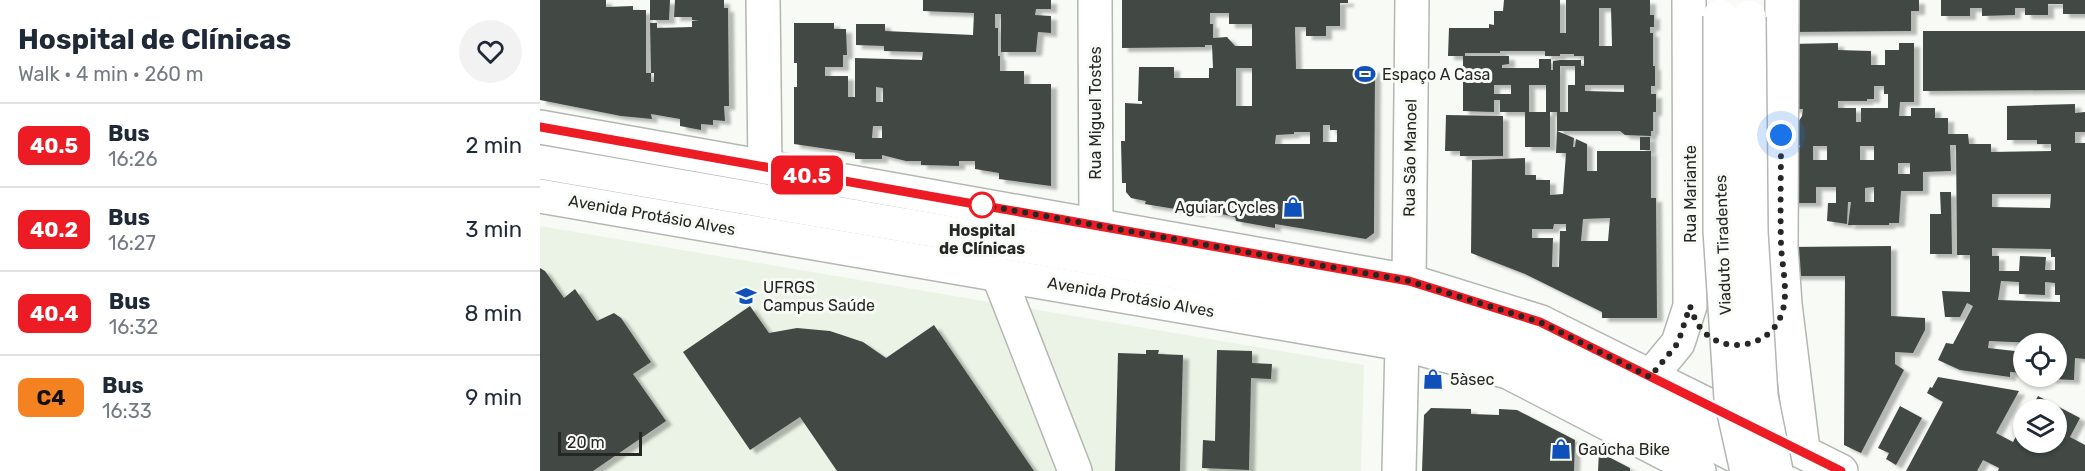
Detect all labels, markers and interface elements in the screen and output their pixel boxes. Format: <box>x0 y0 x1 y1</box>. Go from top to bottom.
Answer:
button: heart <box>459 20 522 83</box>
text: Hospital de Clínicas <box>18 23 291 56</box>
street label: Rua Miguel Tostes <box>1086 46 1105 180</box>
text: Walk · 4 min · 260 m <box>18 62 204 86</box>
sports icon: Espaço A Casa <box>1353 62 1377 86</box>
place label: Espaço A Casa <box>1382 65 1490 84</box>
street label: Rua São Manoel <box>1399 99 1421 217</box>
text: Bus <box>108 120 150 147</box>
your location <box>1766 120 1796 150</box>
text: 2 min <box>465 132 522 159</box>
text: 40.5 <box>30 133 78 158</box>
street label: Rua Mariante <box>1681 145 1700 243</box>
text: 16:26 <box>108 147 158 171</box>
line badge: 40.5 <box>765 156 849 195</box>
text: 40.5 <box>783 163 831 188</box>
street label: Viaduto Tiradentes <box>1711 174 1735 316</box>
street label: Avenida Protásio Alves <box>567 191 737 239</box>
marker: Hospital de Clínicas <box>969 192 995 218</box>
shop icon: Aguiar Cycles <box>1281 195 1305 219</box>
place label: Aguiar Cycles <box>1175 198 1276 217</box>
text: Bus <box>108 204 150 231</box>
text: 3 min <box>465 216 522 243</box>
text: 40.2 <box>30 217 78 242</box>
place label: Hospital de Clínicas <box>939 221 1025 258</box>
text: 16:27 <box>108 231 156 255</box>
street label: Avenida Protásio Alves <box>1046 273 1216 321</box>
place label: UFRGS Campus Saúde <box>763 278 875 315</box>
school or university icon: UFRGS Campus Saúde <box>734 284 758 308</box>
text: Bus <box>109 288 150 315</box>
text: 8 min <box>464 300 522 327</box>
text: 40.4 <box>30 301 79 326</box>
text: 16:32 <box>109 315 158 339</box>
map controls <box>2013 333 2067 453</box>
button: locate <box>2013 333 2067 387</box>
shop icon: 5àsec <box>1421 367 1445 391</box>
place label: 5àsec <box>1450 370 1494 389</box>
text: Bus <box>102 372 144 399</box>
text: 9 min <box>465 384 522 411</box>
text: C4 <box>36 385 66 410</box>
text: 16:33 <box>102 399 152 423</box>
button: layers <box>2013 399 2067 453</box>
scale bar <box>558 429 642 456</box>
text: 20 m <box>567 433 605 452</box>
shop icon: Gaúcha Bike <box>1549 437 1573 461</box>
place label: Gaúcha Bike <box>1578 440 1670 459</box>

